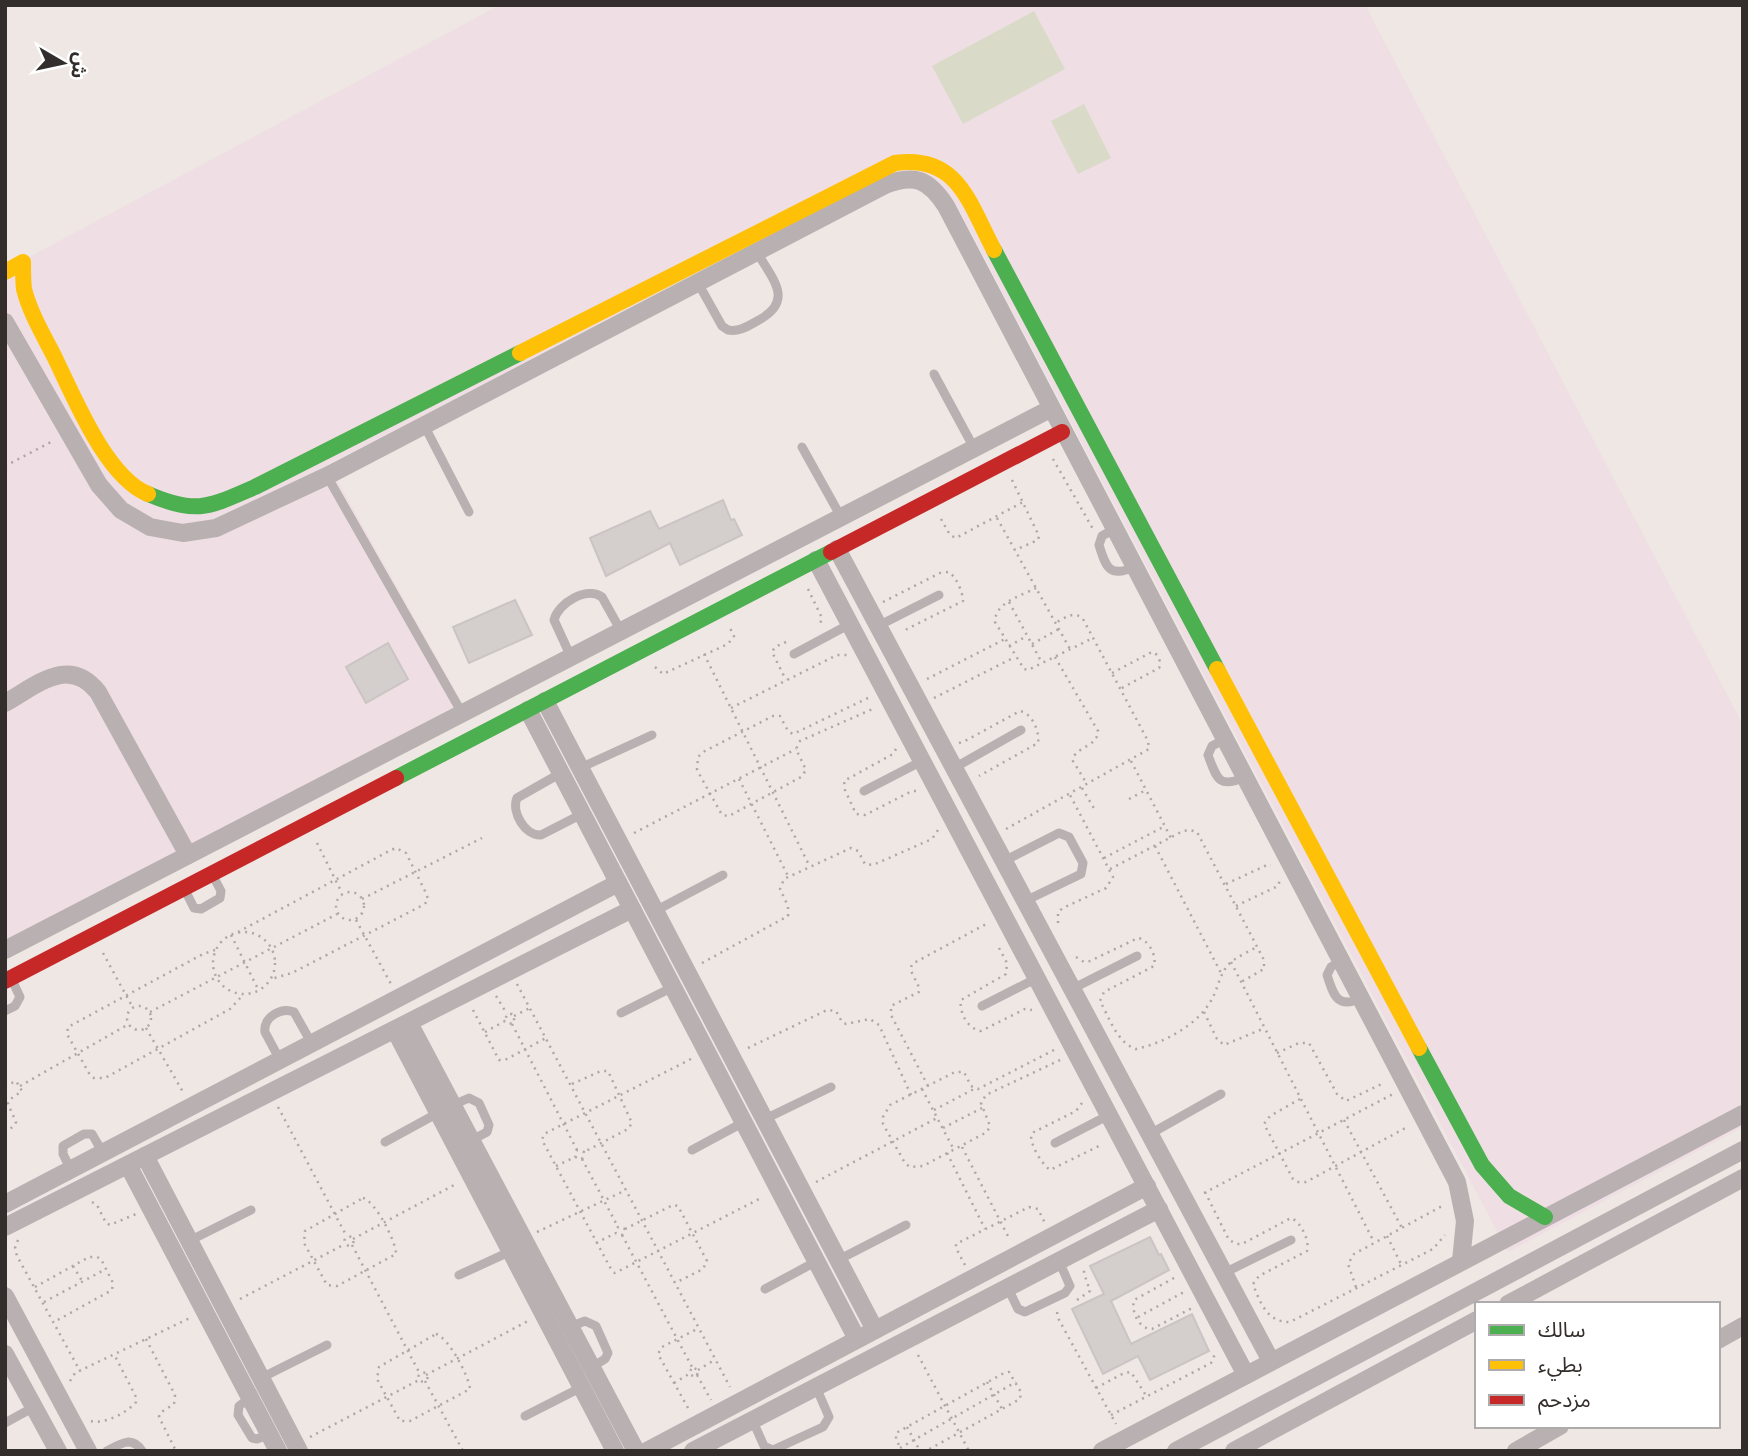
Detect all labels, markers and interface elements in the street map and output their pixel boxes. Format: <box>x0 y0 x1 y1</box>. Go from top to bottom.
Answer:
north arrow <box>28 28 98 98</box>
text: ش <box>66 51 94 80</box>
legend <box>1475 1302 1720 1428</box>
text: سالك <box>1538 1316 1585 1343</box>
text: بطيء <box>1538 1351 1583 1381</box>
text: مزدحم <box>1538 1386 1591 1415</box>

